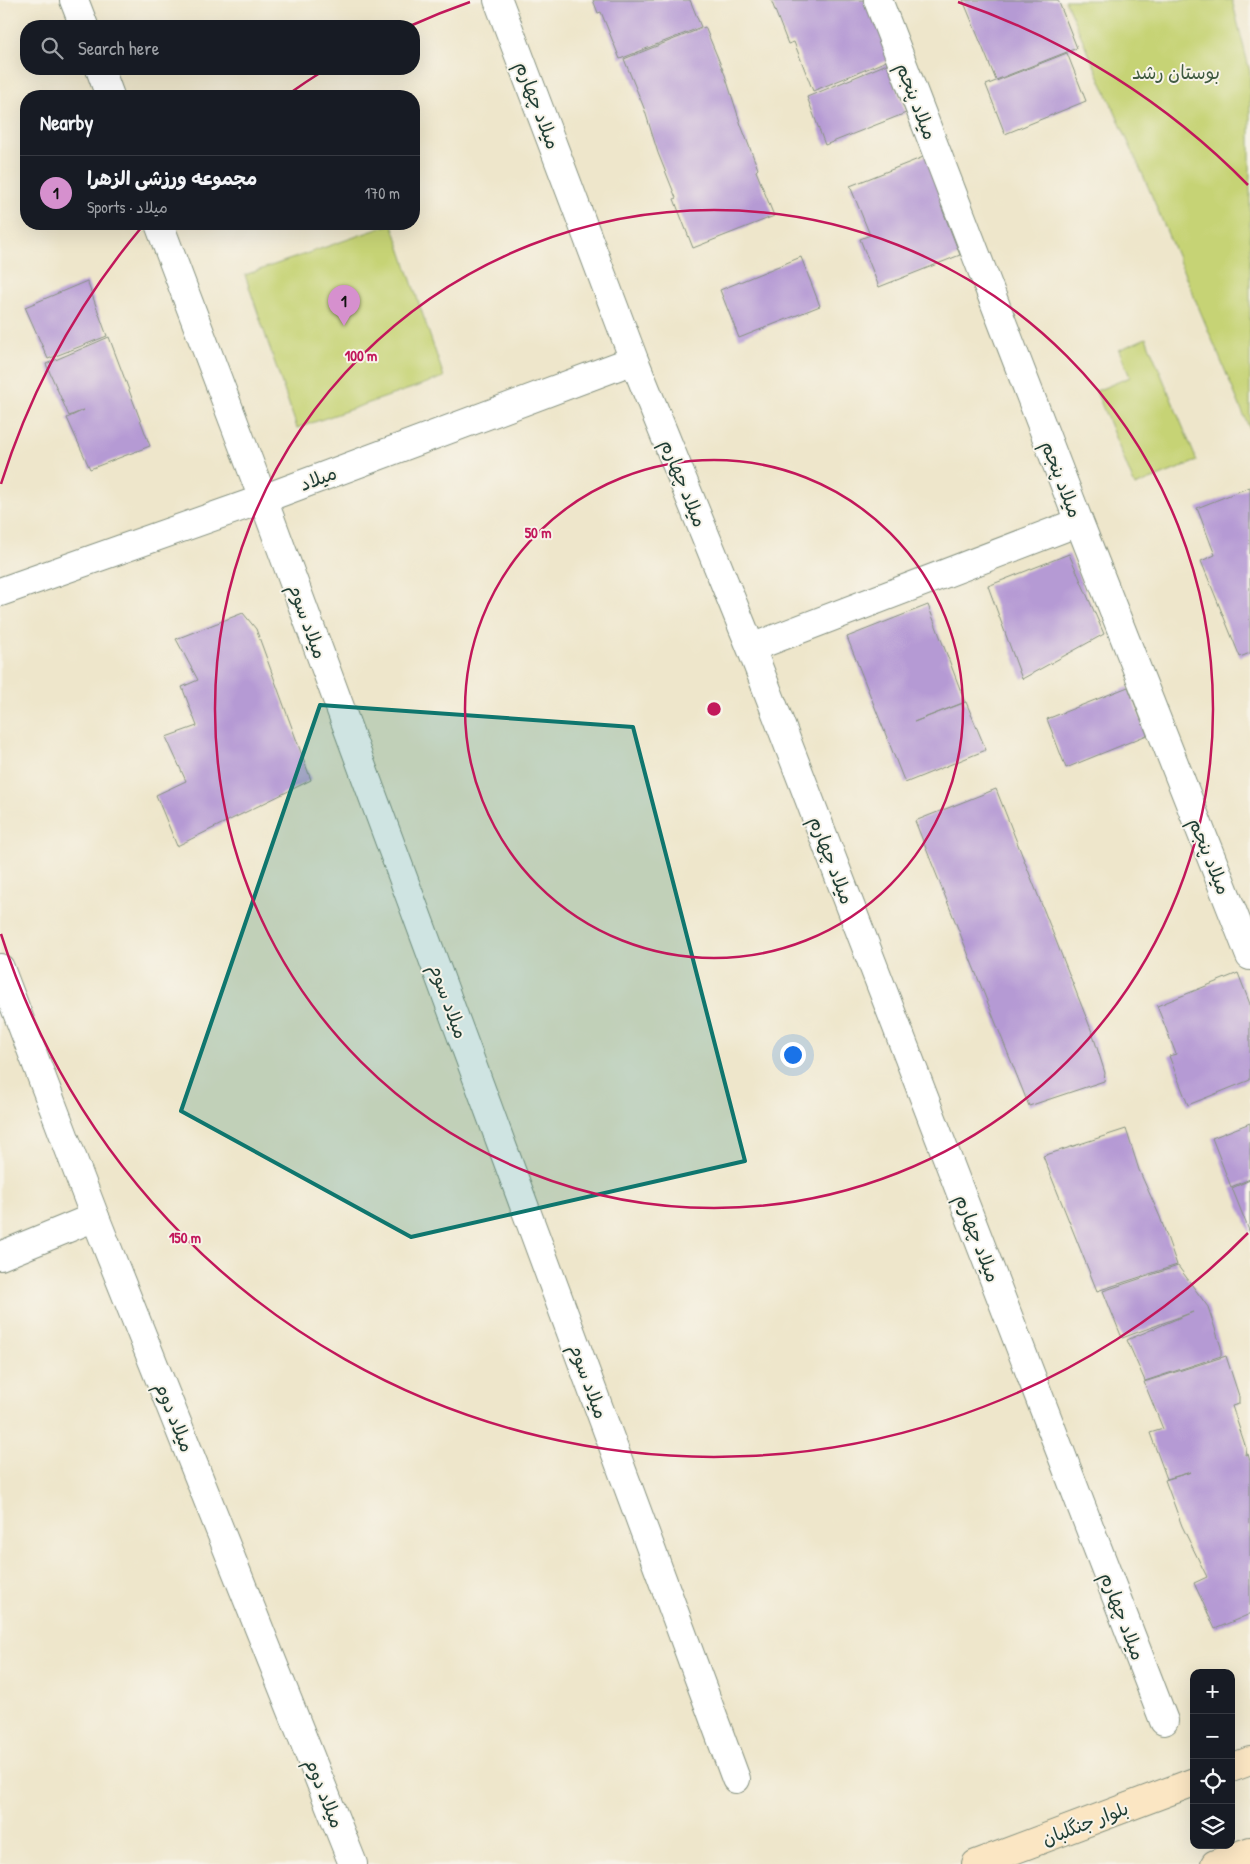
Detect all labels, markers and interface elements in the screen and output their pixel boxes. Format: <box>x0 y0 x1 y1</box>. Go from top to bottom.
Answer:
search box <box>20 20 420 75</box>
icon: search <box>38 34 66 62</box>
text: Search here <box>78 35 159 61</box>
street label: میلاد چهارم <box>507 57 567 153</box>
street label: میلاد پنجم <box>889 59 944 144</box>
park label: بوستان رشد <box>1132 59 1220 85</box>
text: Nearby <box>40 108 93 137</box>
text: مجموعه ورزشی الزهرا <box>87 165 257 191</box>
text: 1 <box>53 182 59 204</box>
text: 170 m <box>365 182 400 204</box>
text: Sports · میلاد <box>87 196 168 218</box>
pin: 1 <box>328 285 360 326</box>
text: 100 m <box>345 345 377 366</box>
street label: میلاد چهارم <box>653 435 713 531</box>
street label: میلاد پنجم <box>1034 437 1089 522</box>
street label: میلاد <box>296 459 340 497</box>
text: 50 m <box>525 522 551 543</box>
street label: میلاد سوم <box>281 580 334 663</box>
centre of rings <box>705 700 723 718</box>
street label: میلاد چهارم <box>801 812 861 908</box>
street label: میلاد پنجم <box>1181 814 1237 899</box>
street label: میلاد سوم <box>422 960 475 1043</box>
your location <box>780 1042 806 1068</box>
street label: میلاد چهارم <box>947 1190 1007 1286</box>
text: 150 m <box>169 1227 201 1248</box>
street label: میلاد سوم <box>562 1340 615 1423</box>
street label: میلاد دوم <box>147 1378 201 1456</box>
street label: میلاد چهارم <box>1092 1568 1152 1664</box>
map controls <box>1190 1669 1235 1849</box>
button: + <box>1190 1669 1235 1714</box>
button: − <box>1190 1714 1235 1759</box>
street label: میلاد دوم <box>297 1754 351 1832</box>
button: locate <box>1190 1759 1235 1804</box>
street label: بلوار جنگلبان <box>1038 1795 1132 1851</box>
button: layers <box>1190 1804 1235 1849</box>

